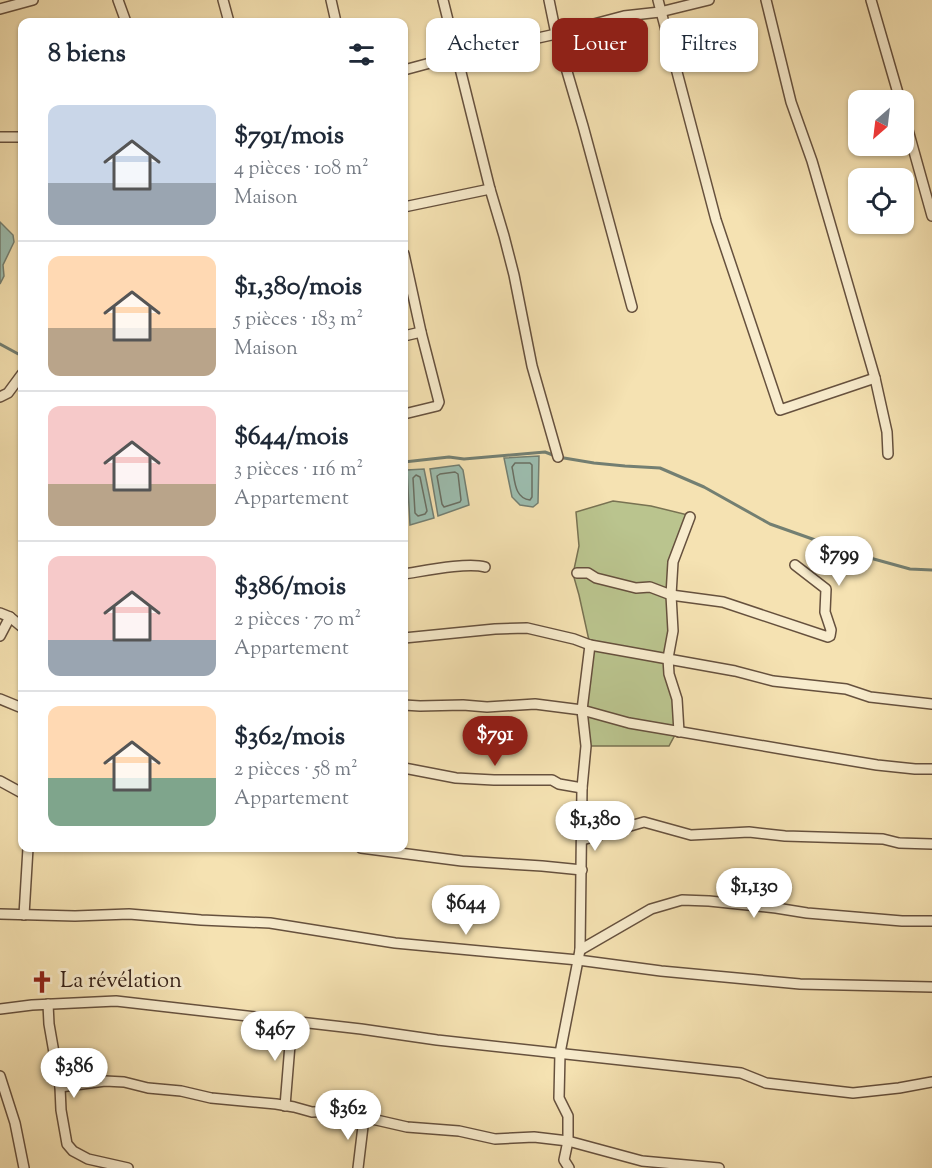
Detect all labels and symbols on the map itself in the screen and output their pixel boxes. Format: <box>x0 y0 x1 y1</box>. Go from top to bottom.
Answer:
north arrow <box>848 90 914 156</box>
pin: $799 <box>803 536 875 587</box>
pin: $791 <box>459 716 531 767</box>
pin: $1,380 <box>546 801 644 852</box>
pin: $1,130 <box>705 868 803 919</box>
pin: $644 <box>430 885 502 936</box>
place label: La révélation <box>60 966 182 998</box>
church icon: La révélation <box>29 969 55 995</box>
pin: $467 <box>239 1011 311 1062</box>
pin: $386 <box>38 1048 110 1099</box>
pin: $362 <box>312 1090 384 1141</box>

